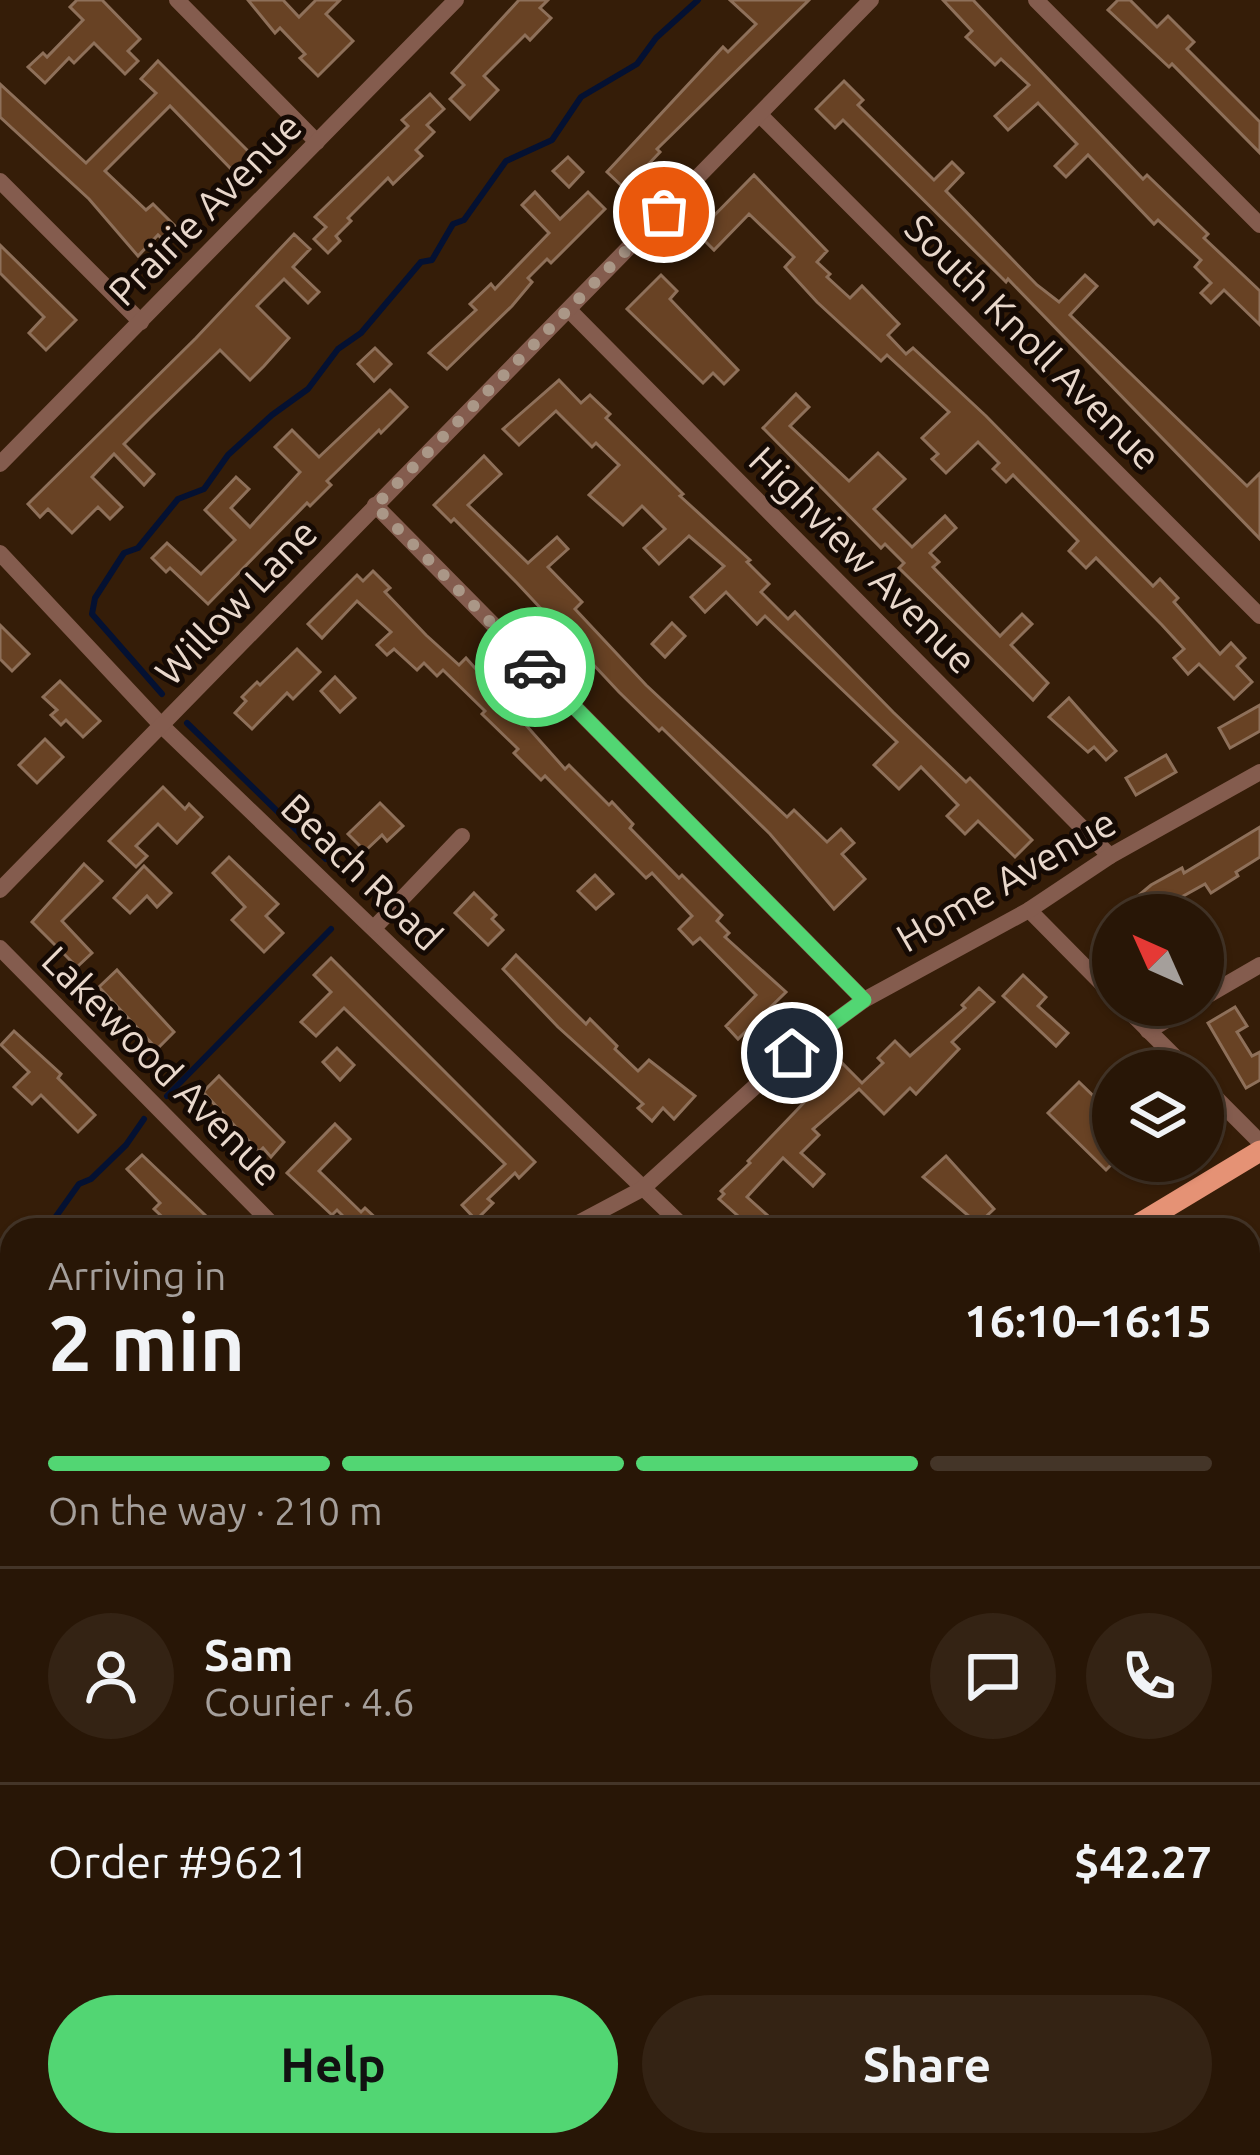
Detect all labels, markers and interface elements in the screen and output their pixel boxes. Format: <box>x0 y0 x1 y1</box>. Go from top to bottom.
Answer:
street label: Prairie Avenue <box>100 104 310 314</box>
pin <box>613 161 715 263</box>
icon: bag <box>631 179 697 245</box>
street label: South Knoll Avenue <box>897 206 1169 478</box>
street label: Highview Avenue <box>741 438 985 682</box>
street label: Willow Lane <box>146 510 325 693</box>
courier <box>475 607 595 727</box>
icon: car <box>502 634 568 700</box>
street label: Beach Road <box>273 785 451 959</box>
street label: Home Avenue <box>889 800 1123 960</box>
north arrow <box>1092 894 1224 1026</box>
map controls <box>1092 894 1224 1182</box>
street label: Lakewood Avenue <box>34 937 291 1194</box>
pin <box>741 1002 843 1104</box>
icon: home <box>759 1020 825 1086</box>
button: layers <box>1092 1050 1224 1182</box>
text: Arriving in <box>48 1254 226 1297</box>
text: 16:10–16:15 <box>964 1295 1212 1346</box>
text: 2 min <box>48 1298 245 1386</box>
text: On the way · 210 m <box>48 1489 383 1532</box>
button: person <box>48 1613 174 1739</box>
button: chat <box>930 1613 1056 1739</box>
button: phone <box>1086 1613 1212 1739</box>
text: Sam <box>204 1629 293 1680</box>
text: Courier · 4.6 <box>204 1680 415 1723</box>
text: Order #9621 <box>48 1836 310 1887</box>
text: $42.27 <box>1074 1836 1212 1887</box>
button: Help <box>48 1995 618 2133</box>
button: Share <box>642 1995 1212 2133</box>

